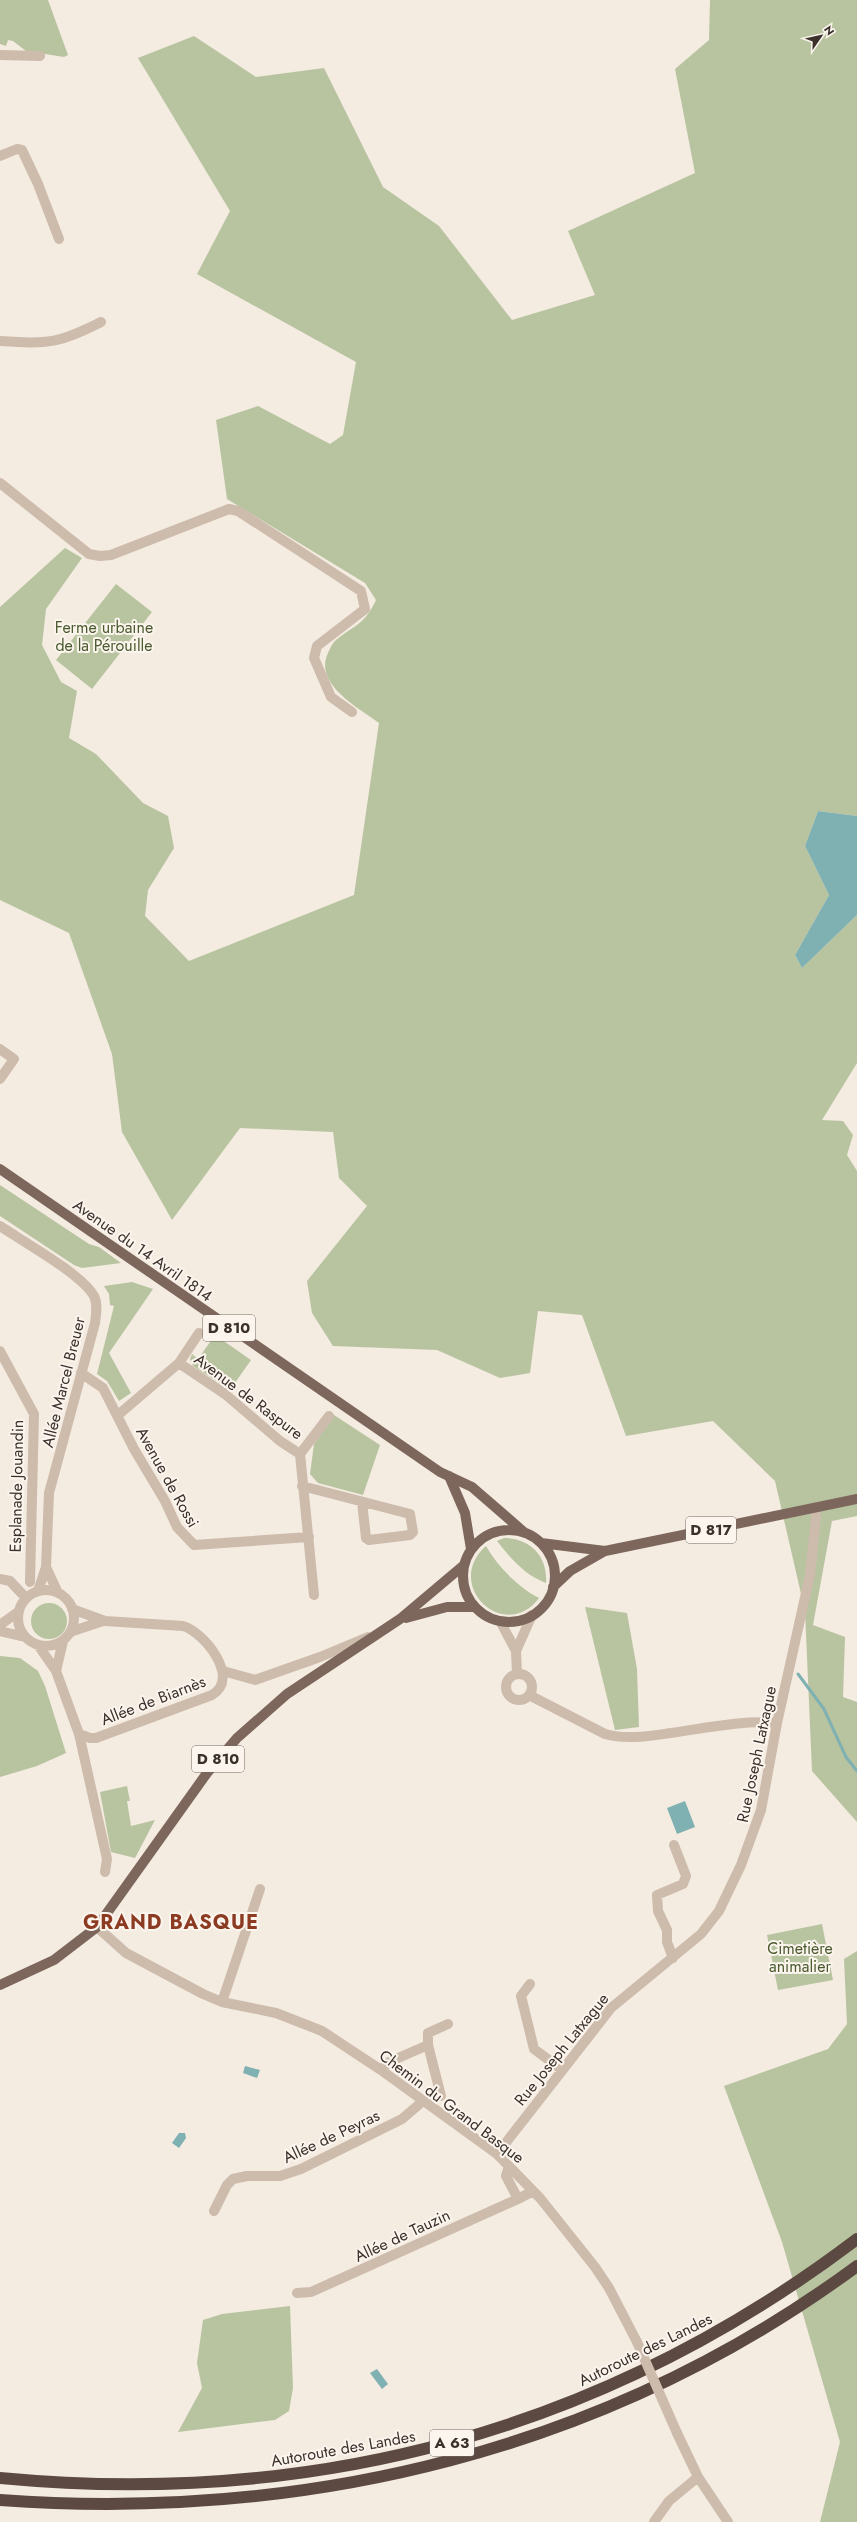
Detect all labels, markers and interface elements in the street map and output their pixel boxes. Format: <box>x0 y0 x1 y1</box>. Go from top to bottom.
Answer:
north arrow <box>801 16 841 56</box>
text: N <box>820 22 838 39</box>
park label: Ferme urbaine de la Pérouille <box>55 616 153 657</box>
street label: Avenue du 14 Avril 1814 <box>68 1193 217 1307</box>
street label: Allée Marcel Breuer <box>36 1314 91 1450</box>
road number: D 810 <box>203 1315 255 1341</box>
street label: Avenue de Raspure <box>189 1348 308 1445</box>
street label: Esplanade Jouandin <box>4 1419 29 1553</box>
street label: Avenue de Rossi <box>130 1423 205 1532</box>
road number: D 817 <box>686 1517 736 1543</box>
street label: Allée de Biarnès <box>97 1670 209 1731</box>
street label: Rue Joseph Latxague <box>731 1684 782 1824</box>
road number: D 810 <box>192 1746 244 1772</box>
district label: GRAND BASQUE <box>83 1908 259 1937</box>
park label: Cimetière animalier <box>767 1937 833 1978</box>
street label: Rue Joseph Latxague <box>509 1988 614 2111</box>
street label: Chemin du Grand Basque <box>374 2044 529 2169</box>
street label: Allée de Peyras <box>279 2104 383 2169</box>
street label: Allée de Tauzin <box>351 2203 454 2268</box>
street label: Autoroute des Landes <box>574 2307 716 2392</box>
street label: Autoroute des Landes <box>269 2424 417 2473</box>
road number: A 63 <box>430 2430 474 2456</box>

